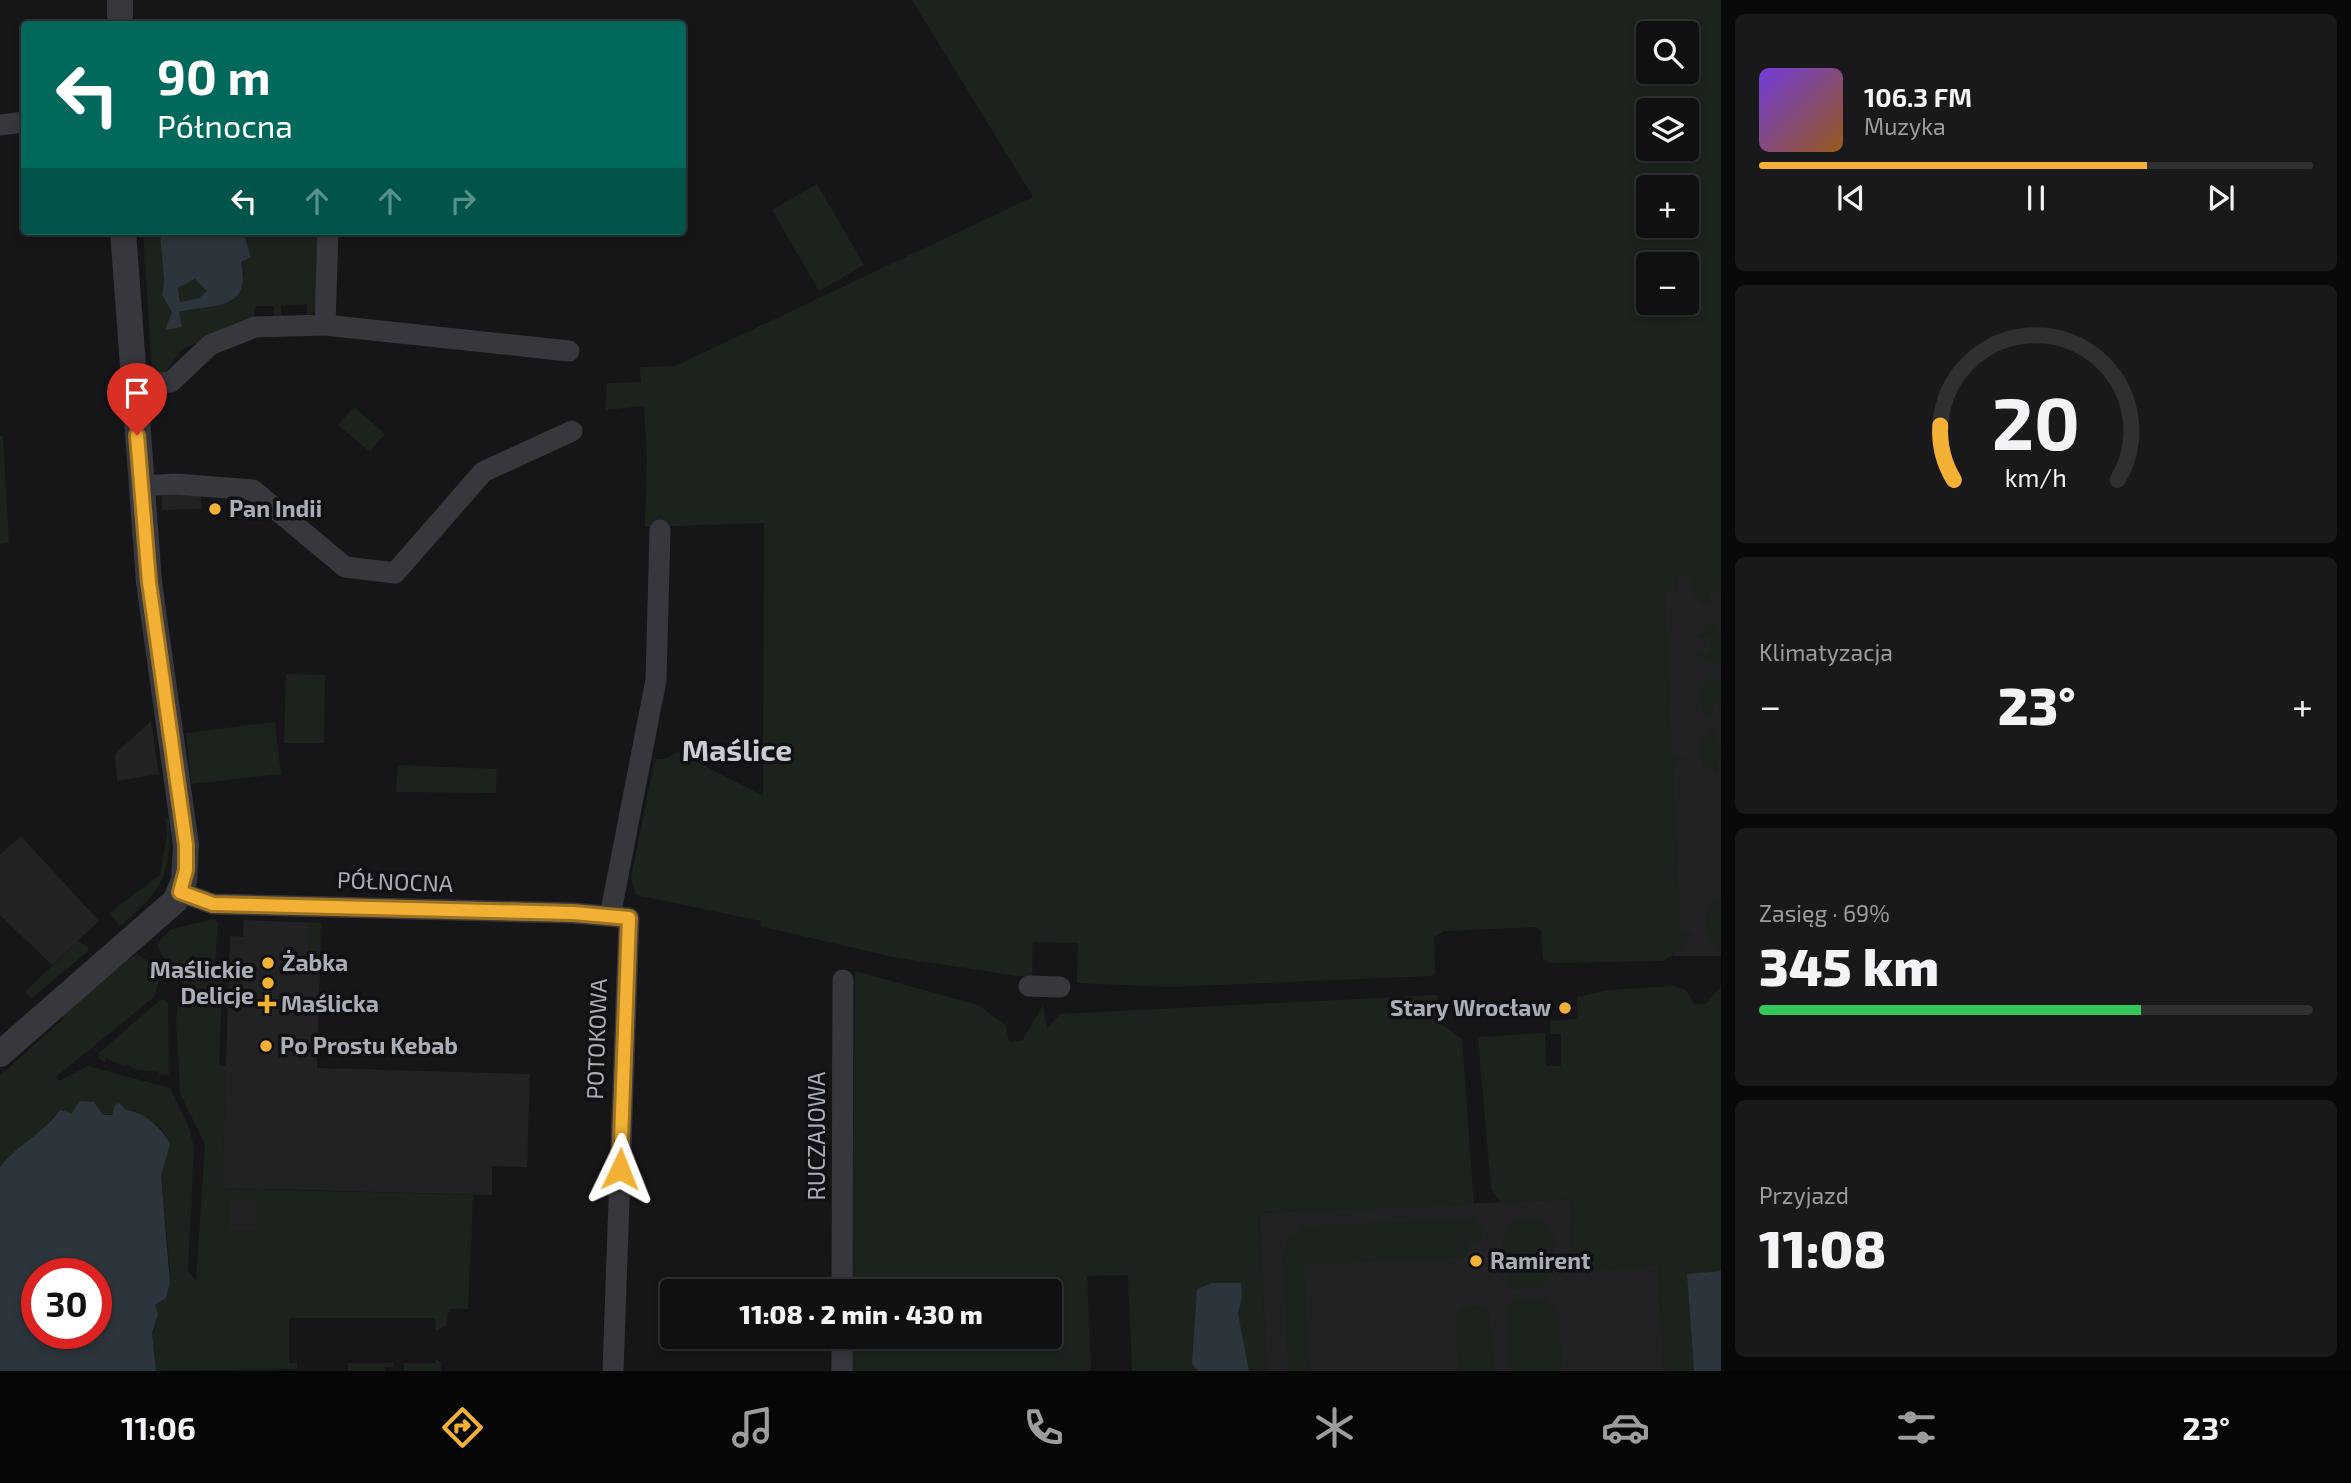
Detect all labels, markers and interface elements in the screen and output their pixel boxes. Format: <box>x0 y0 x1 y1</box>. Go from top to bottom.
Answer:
map controls <box>1636 21 1699 315</box>
button: search <box>1636 21 1699 84</box>
text: 90 m <box>157 46 271 105</box>
icon: left <box>42 49 133 140</box>
text: 106.3 FM <box>1864 81 1972 112</box>
button: layers <box>1636 98 1699 161</box>
text: Północna <box>157 106 293 144</box>
text: Muzyka <box>1864 112 1946 140</box>
button: + <box>1636 175 1699 238</box>
icon: previous <box>1832 179 1870 217</box>
icon: pause <box>2017 179 2055 217</box>
icon: next <box>2202 179 2240 217</box>
icon: left <box>225 182 263 220</box>
icon: ahead <box>298 182 336 220</box>
icon: ahead <box>371 182 409 220</box>
icon: right <box>444 182 482 220</box>
button: − <box>1636 252 1699 315</box>
pin <box>107 363 167 435</box>
icon: arrive <box>118 374 156 412</box>
text: 20 <box>1992 378 2080 466</box>
text: km/h <box>2005 462 2067 492</box>
place label: Pan Indii <box>229 494 322 522</box>
marker: Pan Indii <box>207 501 223 517</box>
text: Klimatyzacja <box>1759 638 1893 666</box>
text: 23° <box>1998 673 2076 735</box>
text: − <box>1759 682 1781 728</box>
text: + <box>2292 682 2313 728</box>
district label: Maślice <box>682 731 792 767</box>
street label: PÓŁNOCNA <box>337 865 454 897</box>
text: Zasięg · 69% <box>1759 899 1890 927</box>
text: 345 km <box>1759 934 1939 996</box>
place label: Żabka <box>282 948 348 976</box>
place label: Maślickie Delicje <box>150 955 254 1009</box>
marker: Żabka <box>260 955 276 971</box>
marker: Maślickie Delicje <box>260 975 276 991</box>
street label: POTOKOWA <box>580 977 612 1100</box>
place label: Maślicka <box>281 989 379 1017</box>
place label: Stary Wrocław <box>1390 993 1551 1021</box>
marker: Maślicka <box>259 996 275 1012</box>
marker: Stary Wrocław <box>1557 1000 1573 1016</box>
place label: Po Prostu Kebab <box>280 1031 458 1059</box>
marker: Po Prostu Kebab <box>258 1038 274 1054</box>
street label: RUCZAJOWA <box>802 1071 830 1200</box>
position arrow <box>583 1132 657 1206</box>
text: Przyjazd <box>1759 1181 1849 1209</box>
text: 11:08 <box>1759 1216 1886 1278</box>
place label: Ramirent <box>1490 1246 1590 1274</box>
marker: Ramirent <box>1468 1253 1484 1269</box>
speed limit sign: 30 <box>21 1258 112 1349</box>
text: 11:08 · 2 min · 430 m <box>739 1298 983 1329</box>
icon: directions <box>438 1403 487 1452</box>
icon: music <box>728 1403 777 1452</box>
icon: phone <box>1019 1403 1068 1452</box>
icon: climate <box>1310 1403 1359 1452</box>
icon: car <box>1601 1403 1650 1452</box>
icon: filters <box>1892 1403 1941 1452</box>
text: 11:06 <box>121 1408 196 1446</box>
text: 23° <box>2182 1408 2230 1446</box>

